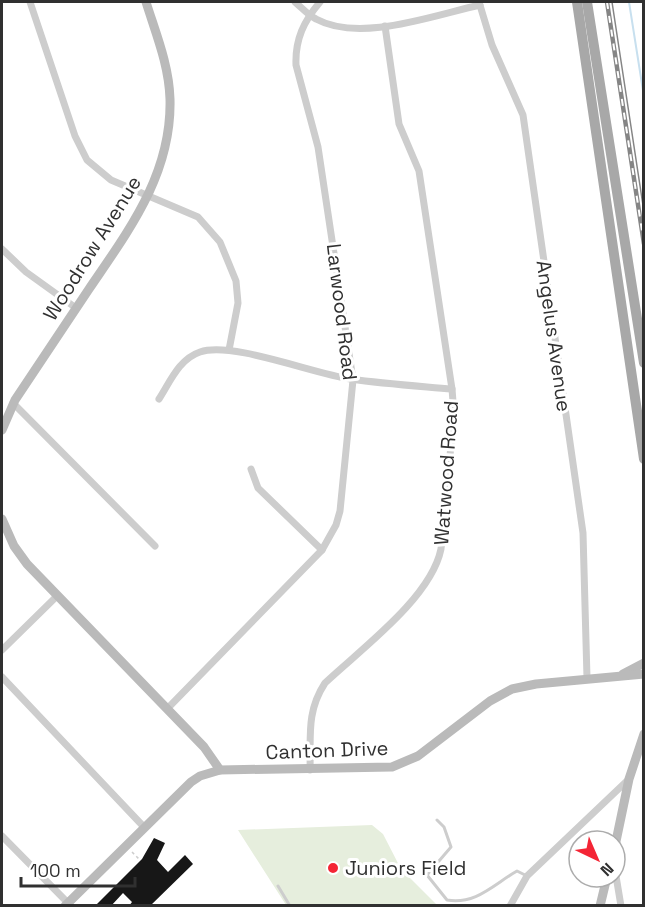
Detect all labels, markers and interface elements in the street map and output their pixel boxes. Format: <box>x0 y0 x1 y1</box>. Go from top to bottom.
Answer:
street label: Woodrow Avenue <box>37 171 147 325</box>
street label: Larwood Road <box>321 242 363 382</box>
street label: Angelus Avenue <box>530 259 578 413</box>
street label: Watwood Road <box>428 400 464 546</box>
street label: Canton Drive <box>265 735 389 765</box>
north arrow <box>567 829 627 889</box>
scale bar <box>21 850 135 888</box>
place label: Juniors Field <box>345 855 466 881</box>
text: N <box>596 858 618 881</box>
text: 100 m <box>30 859 81 882</box>
marker: Juniors Field <box>326 861 340 875</box>

